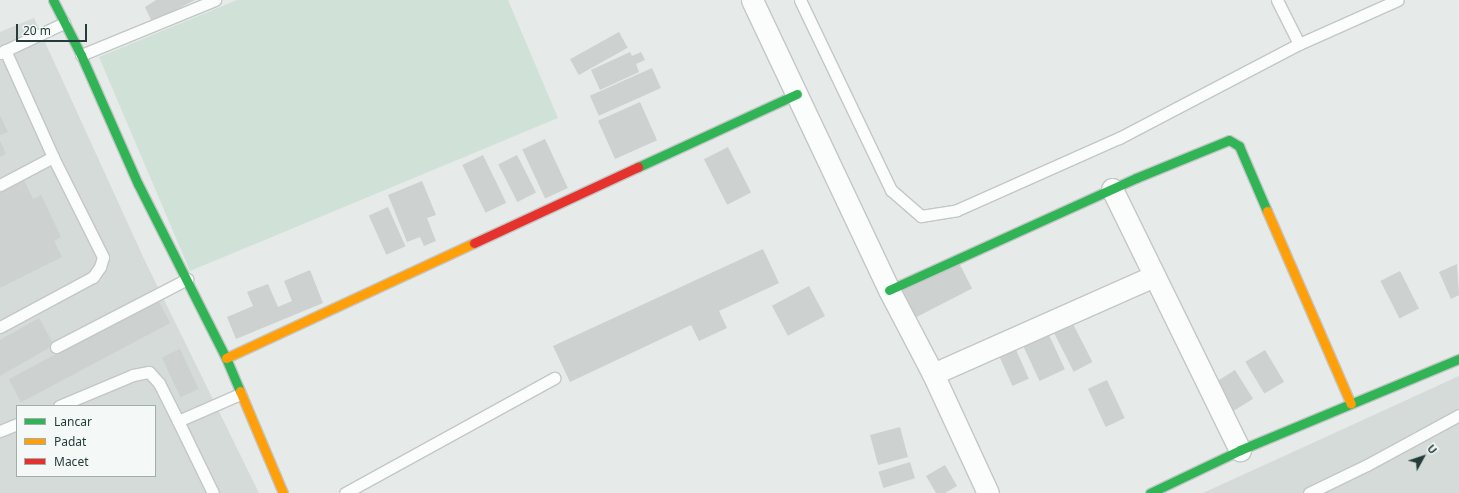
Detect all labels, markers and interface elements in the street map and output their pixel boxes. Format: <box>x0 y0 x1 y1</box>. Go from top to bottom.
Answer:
scale bar <box>18 16 89 42</box>
text: 20 m <box>23 22 51 39</box>
legend <box>16 405 156 477</box>
text: Lancar <box>54 413 92 430</box>
text: Padat <box>54 433 86 450</box>
north arrow <box>1403 437 1443 477</box>
text: U <box>1424 441 1441 457</box>
text: Macet <box>54 453 88 470</box>

